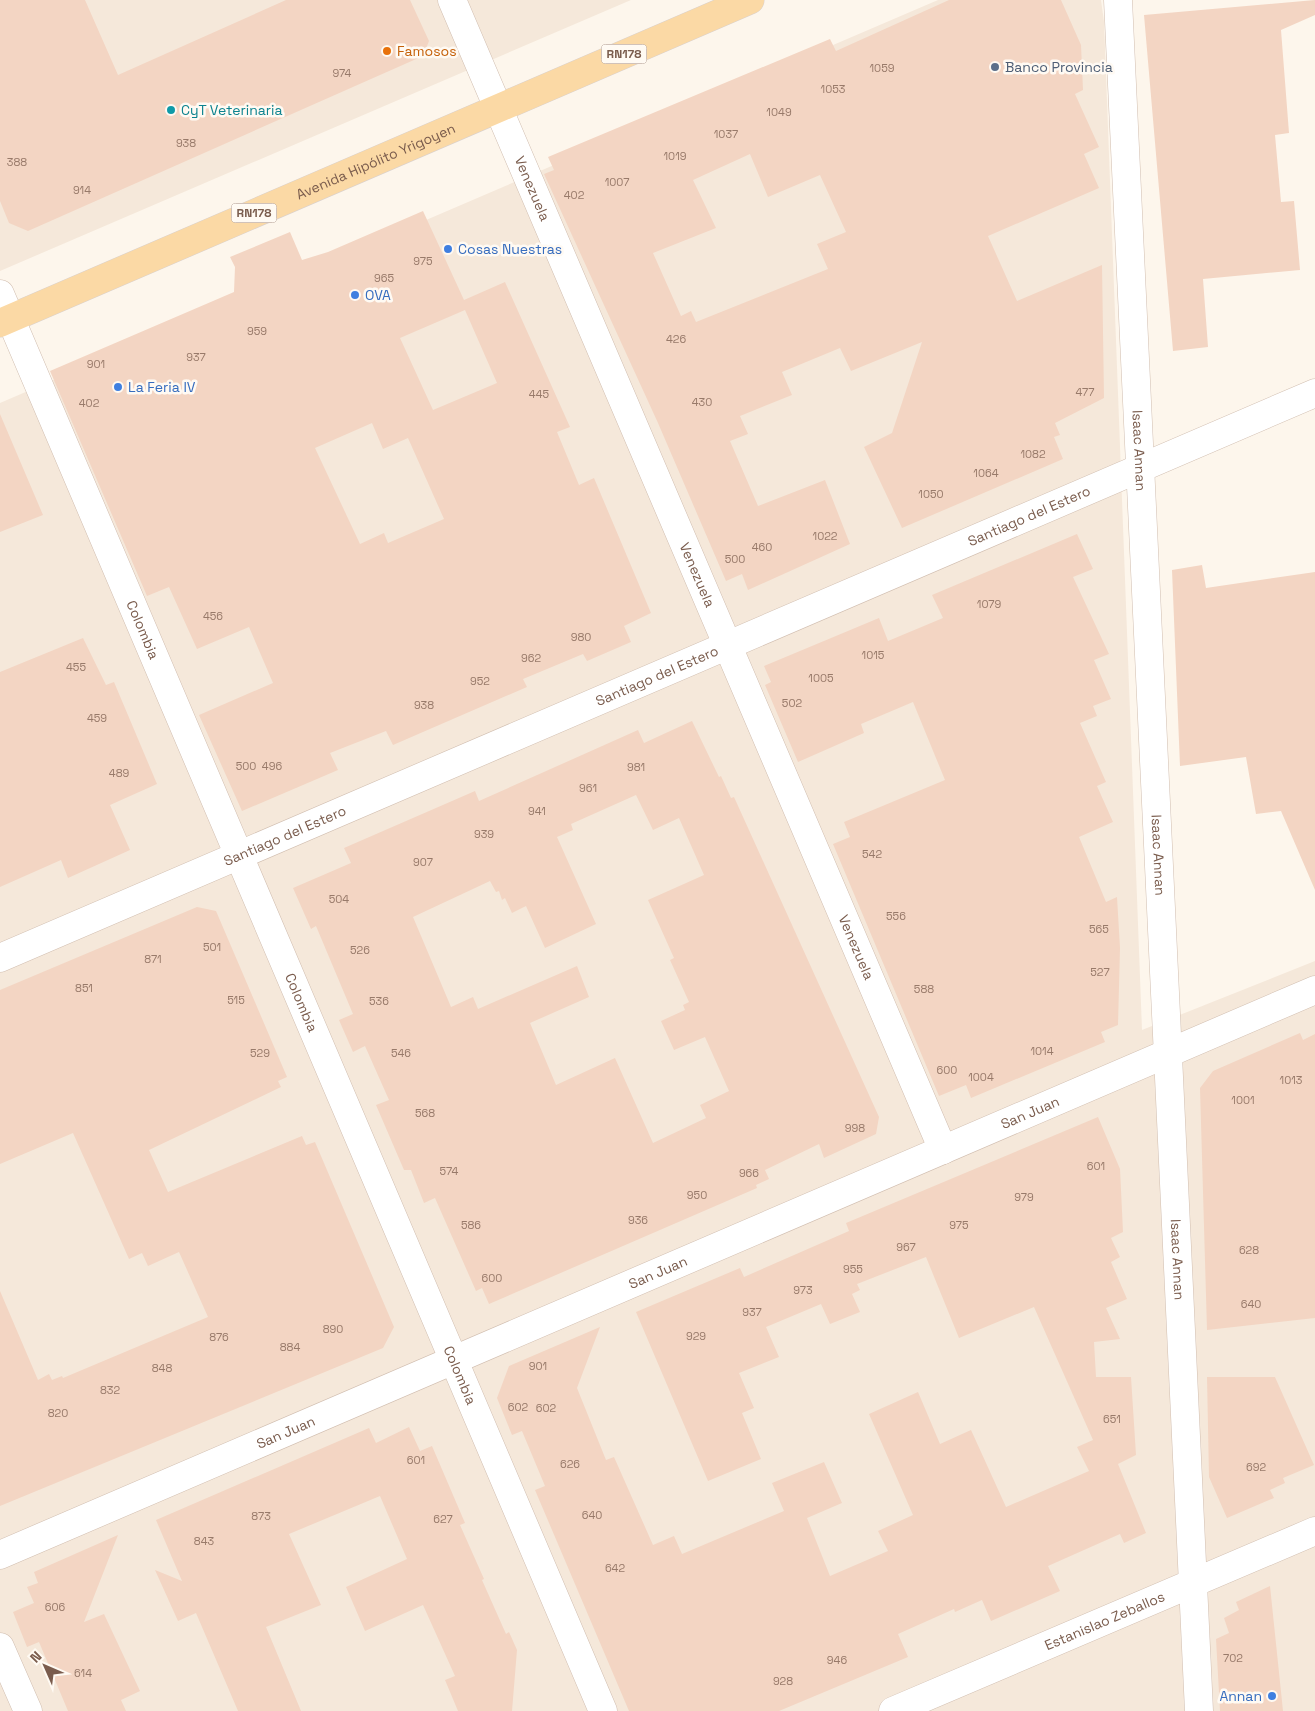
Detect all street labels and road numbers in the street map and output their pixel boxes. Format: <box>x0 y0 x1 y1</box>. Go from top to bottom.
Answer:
road number: RN178 <box>602 44 646 64</box>
street label: Avenida Hipólito Yrigoyen <box>293 119 458 203</box>
street label: Venezuela <box>511 153 554 224</box>
road number: RN178 <box>232 204 276 222</box>
street label: Isaac Annan <box>1128 410 1150 491</box>
street label: Santiago del Estero <box>965 482 1093 550</box>
street label: Venezuela <box>676 540 719 610</box>
street label: Colombia <box>122 598 163 662</box>
street label: Santiago del Estero <box>593 641 721 710</box>
street label: Santiago del Estero <box>221 801 349 870</box>
street label: Isaac Annan <box>1148 814 1169 896</box>
street label: Venezuela <box>835 912 878 982</box>
street label: Colombia <box>281 970 322 1035</box>
street label: San Juan <box>998 1092 1062 1133</box>
street label: Isaac Annan <box>1167 1219 1189 1301</box>
street label: San Juan <box>626 1252 690 1293</box>
street label: Colombia <box>440 1343 481 1407</box>
street label: San Juan <box>254 1412 318 1453</box>
street label: Estanislao Zeballos <box>1042 1587 1167 1654</box>

